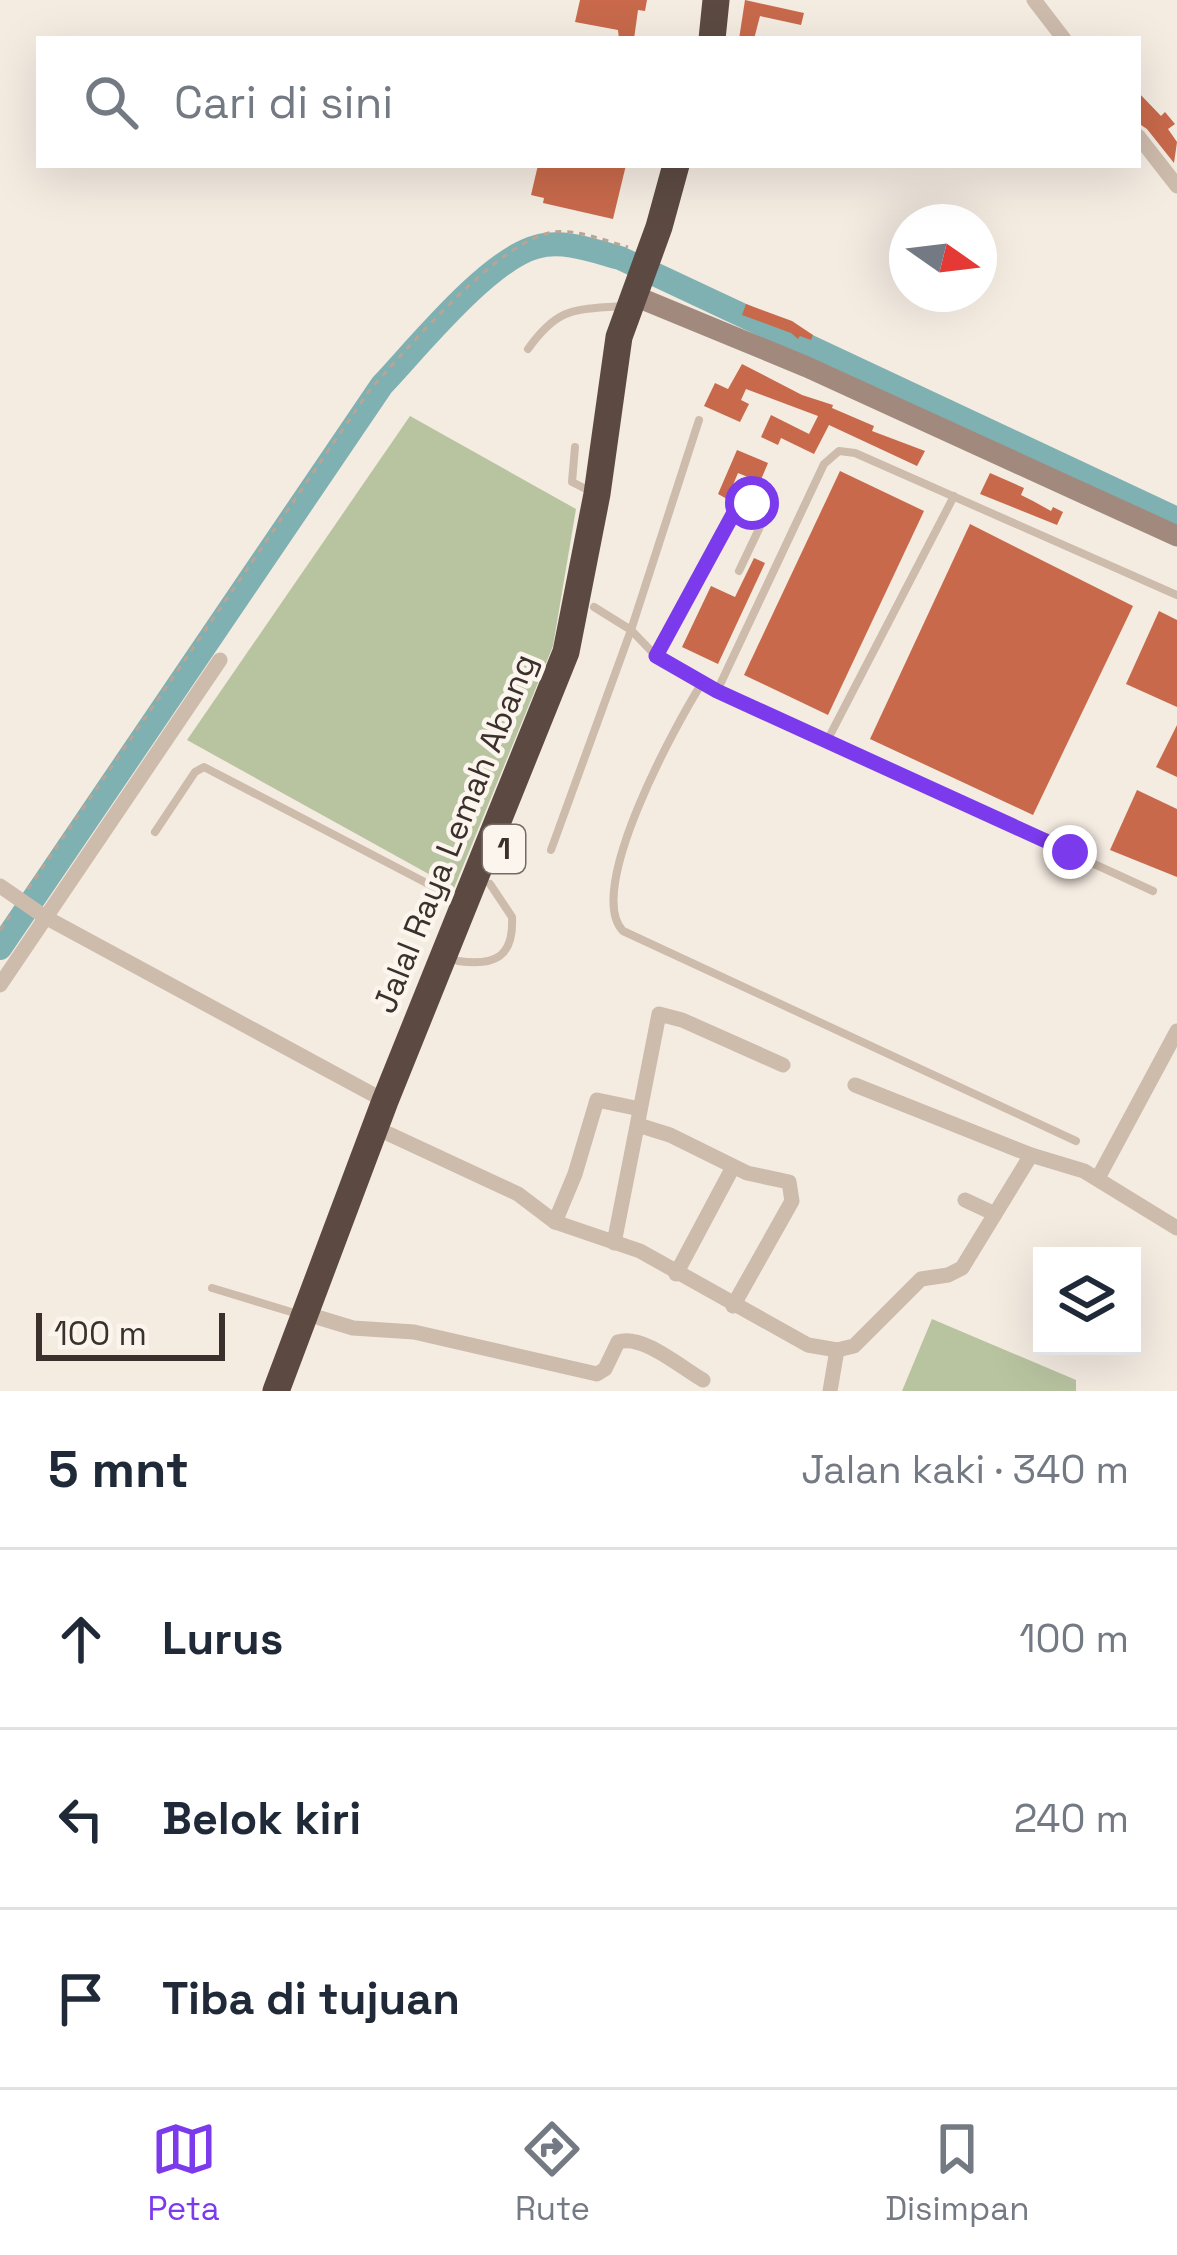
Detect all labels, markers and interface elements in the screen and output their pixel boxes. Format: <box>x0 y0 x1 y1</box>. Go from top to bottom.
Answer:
search box <box>36 36 1141 168</box>
icon: search <box>78 69 144 135</box>
text: Cari di sini <box>174 74 393 131</box>
north arrow <box>889 204 997 312</box>
route start <box>725 476 779 530</box>
street label: Jalal Raya Lemah Abang <box>364 648 546 1019</box>
road number: 1 <box>483 825 525 873</box>
route end <box>1043 825 1097 879</box>
map controls <box>1033 1247 1141 1355</box>
button: layers <box>1033 1247 1141 1355</box>
scale bar <box>36 1307 225 1360</box>
text: 100 m <box>54 1313 147 1355</box>
text: 5 mnt <box>48 1437 189 1502</box>
text: Jalan kaki · 340 m <box>801 1445 1129 1494</box>
icon: ahead <box>48 1606 114 1672</box>
text: Lurus <box>162 1610 283 1667</box>
text: 100 m <box>1019 1614 1129 1663</box>
icon: left <box>48 1786 114 1852</box>
text: Belok kiri <box>162 1790 361 1847</box>
text: 240 m <box>1014 1794 1129 1843</box>
icon: arrive <box>48 1966 114 2032</box>
text: Tiba di tujuan <box>162 1970 460 2027</box>
tab: Peta <box>148 2116 220 2230</box>
tab: Rute <box>515 2116 590 2230</box>
tab: Disimpan <box>885 2116 1029 2230</box>

